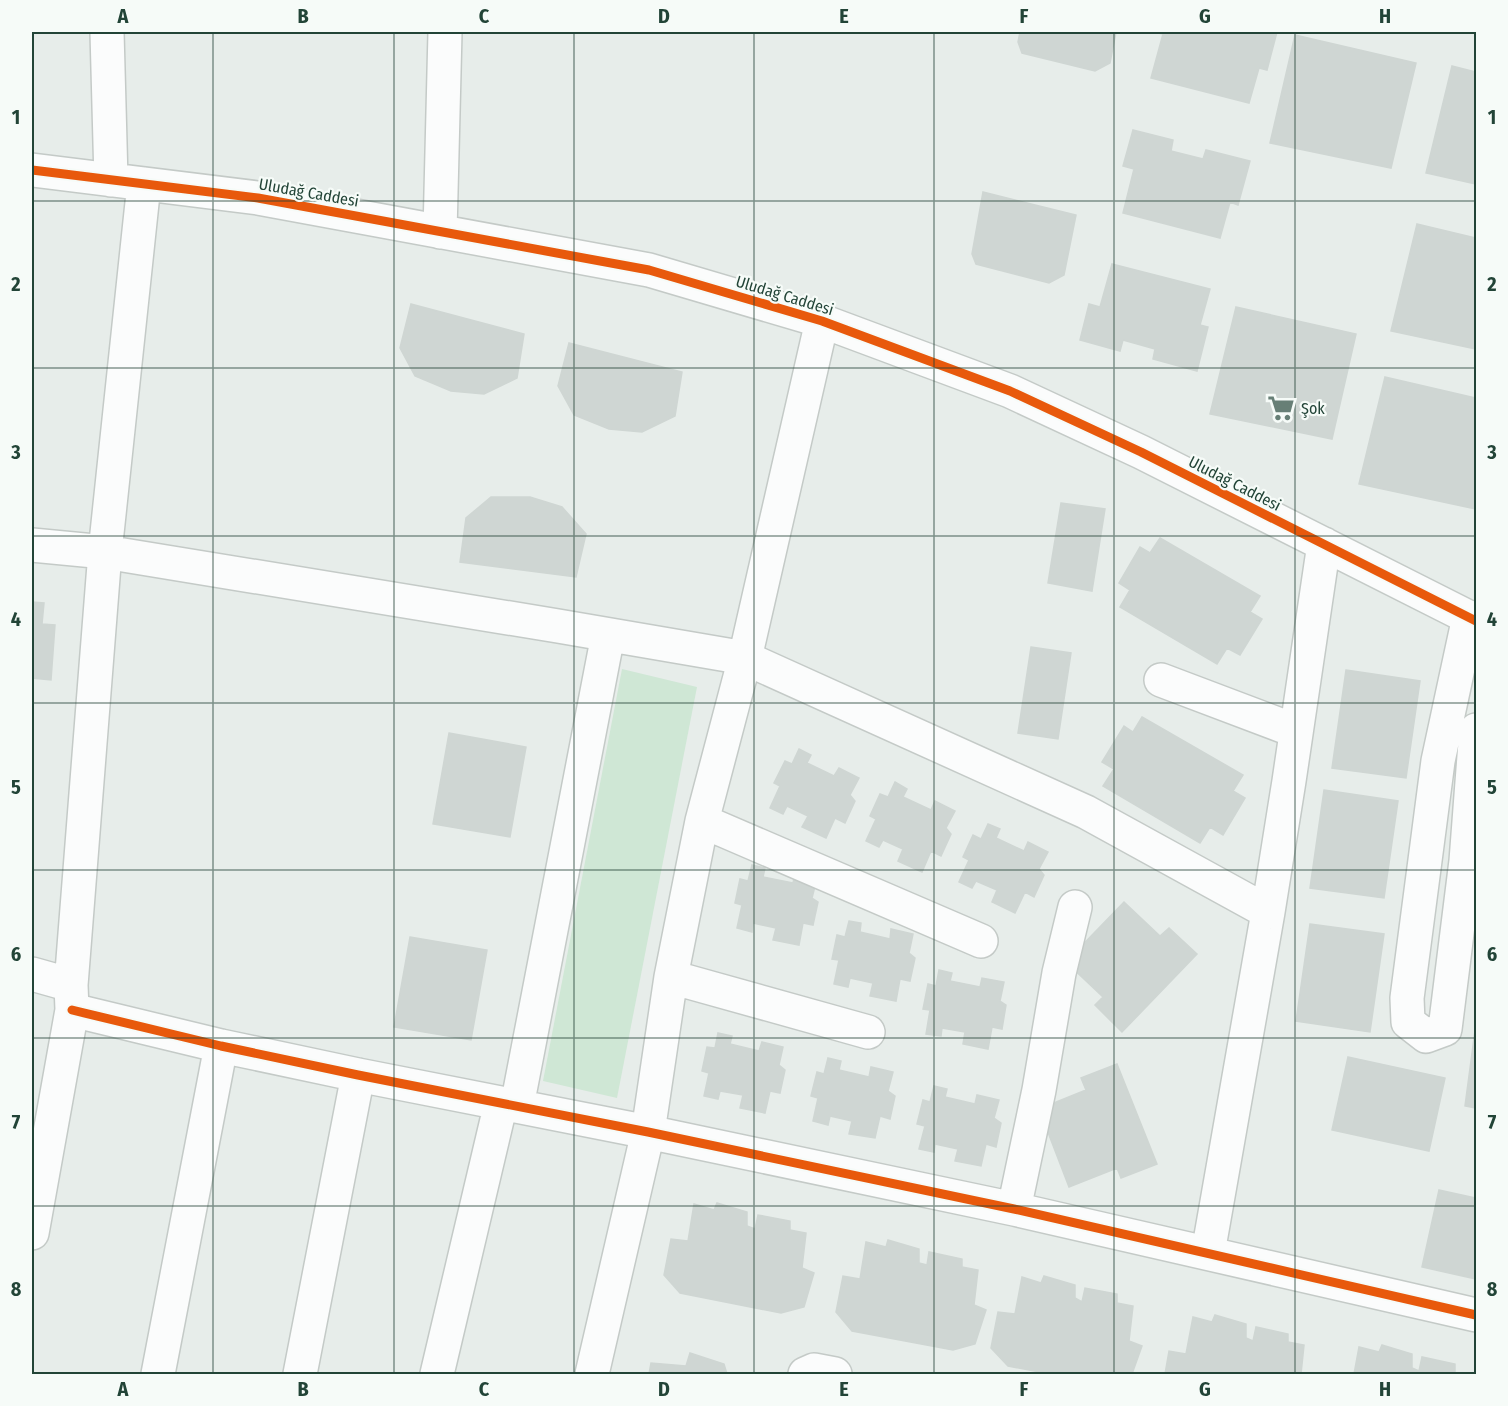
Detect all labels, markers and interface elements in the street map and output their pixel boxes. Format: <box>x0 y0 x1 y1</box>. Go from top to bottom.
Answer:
text: A <box>117 4 130 28</box>
text: B <box>297 4 309 28</box>
text: C <box>479 4 490 28</box>
text: D <box>658 4 670 28</box>
text: E <box>839 4 849 28</box>
text: F <box>1020 4 1029 28</box>
text: G <box>1199 4 1211 28</box>
text: H <box>1379 4 1391 28</box>
text: 1 <box>12 105 20 129</box>
text: 1 <box>1488 105 1496 129</box>
street label: Uludağ Caddesi <box>257 174 360 211</box>
text: 2 <box>10 272 21 296</box>
street label: Uludağ Caddesi <box>734 272 836 319</box>
text: 2 <box>1486 272 1497 296</box>
supermarket icon: Şok <box>1266 393 1296 423</box>
place label: Şok <box>1301 399 1325 418</box>
text: 3 <box>10 440 21 464</box>
text: 3 <box>1486 440 1497 464</box>
street label: Uludağ Caddesi <box>1185 452 1284 515</box>
text: 4 <box>11 607 21 631</box>
text: 4 <box>1487 607 1497 631</box>
text: 5 <box>11 775 21 799</box>
text: 5 <box>1487 775 1497 799</box>
text: 6 <box>11 942 21 966</box>
text: 6 <box>1487 942 1497 966</box>
text: 7 <box>12 1110 21 1134</box>
text: 7 <box>1488 1110 1497 1134</box>
text: 8 <box>11 1277 22 1301</box>
text: 8 <box>1487 1277 1498 1301</box>
text: A <box>117 1377 130 1401</box>
text: B <box>297 1377 309 1401</box>
text: C <box>479 1377 490 1401</box>
text: D <box>658 1377 670 1401</box>
text: E <box>839 1377 849 1401</box>
text: F <box>1020 1377 1029 1401</box>
text: G <box>1199 1377 1211 1401</box>
text: H <box>1379 1377 1391 1401</box>

